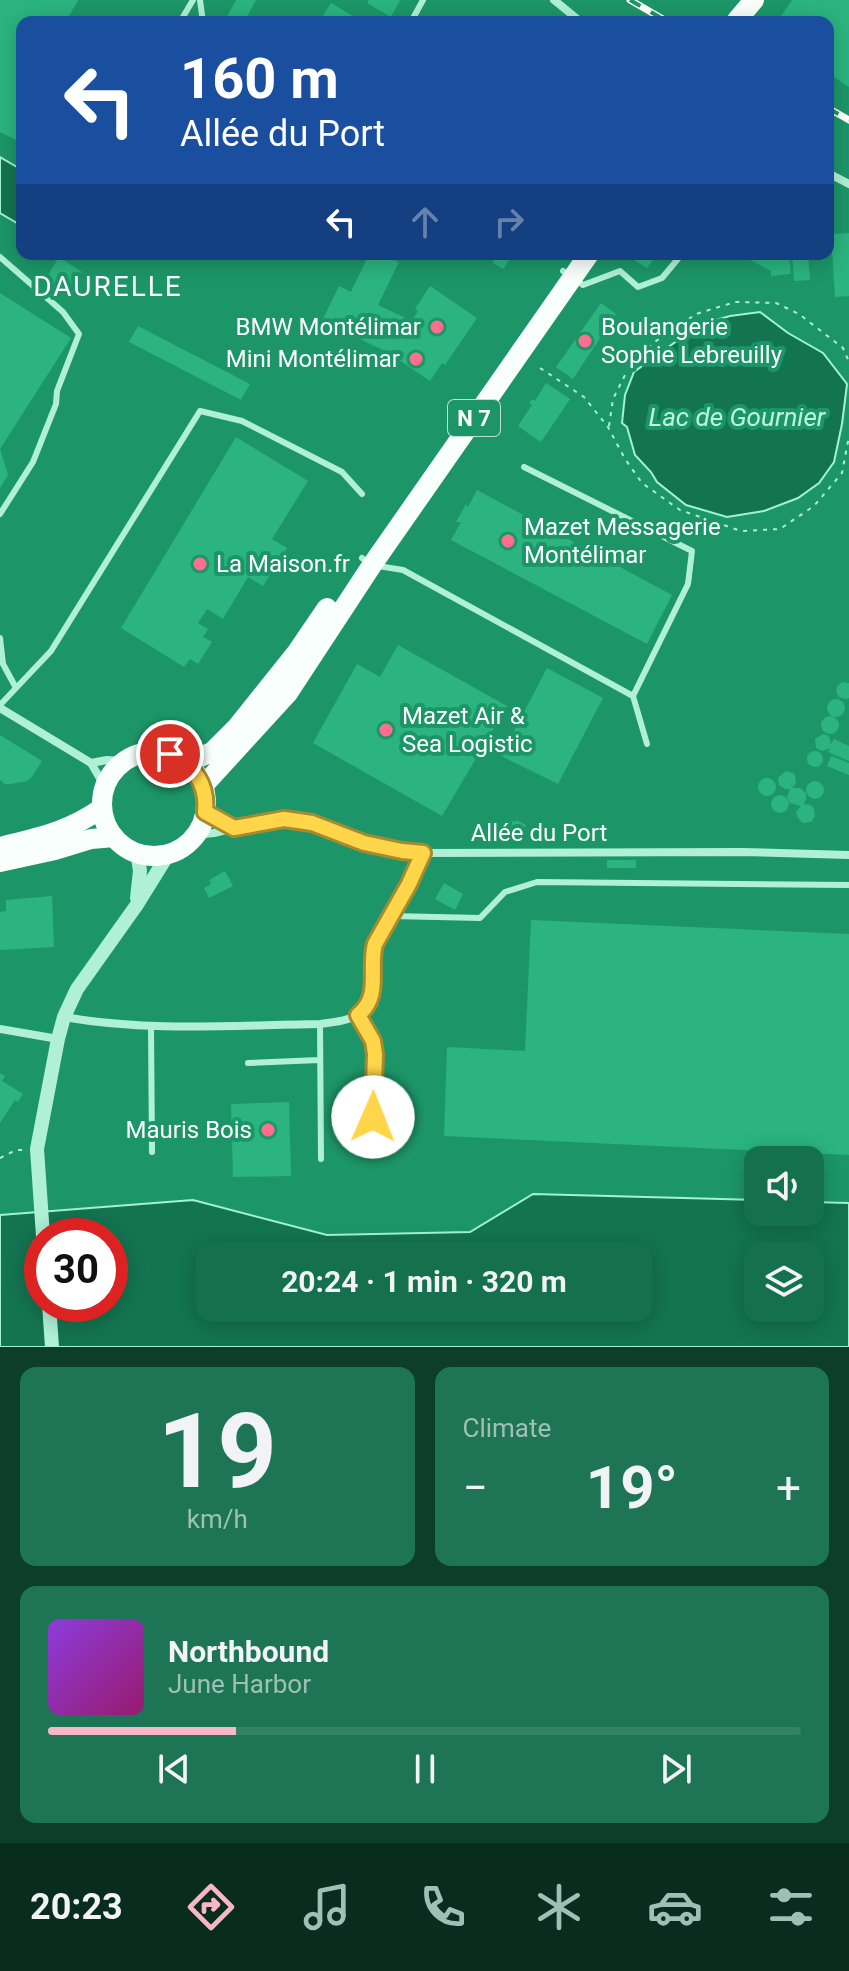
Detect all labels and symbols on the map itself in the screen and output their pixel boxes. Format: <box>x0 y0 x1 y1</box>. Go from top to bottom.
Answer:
district label: DAURELLE <box>33 270 183 303</box>
place label: BMW Montélimar <box>235 313 421 341</box>
place label: Boulangerie Sophie Lebreuilly <box>601 313 783 369</box>
marker: BMW Montélimar <box>428 318 446 336</box>
marker: Boulangerie Sophie Lebreuilly <box>576 332 594 350</box>
place label: Mini Montélimar <box>226 345 400 373</box>
marker: Mini Montélimar <box>407 350 425 368</box>
road number: N 7 <box>448 400 500 436</box>
water label: Lac de Gournier <box>649 402 827 432</box>
place label: Mazet Messagerie Montélimar <box>524 513 721 569</box>
marker: Mazet Messagerie Montélimar <box>499 532 517 550</box>
place label: La Maison.fr <box>216 550 350 578</box>
marker: La Maison.fr <box>191 555 209 573</box>
place label: Mazet Air & Sea Logistic <box>402 702 533 758</box>
pin <box>136 720 204 788</box>
marker: Mazet Air & Sea Logistic <box>377 721 395 739</box>
street label: Allée du Port <box>471 819 607 847</box>
position arrow <box>331 1075 415 1159</box>
place label: Mauris Bois <box>126 1116 252 1144</box>
marker: Mauris Bois <box>259 1121 277 1139</box>
speed limit sign: 30 <box>24 1218 128 1322</box>

